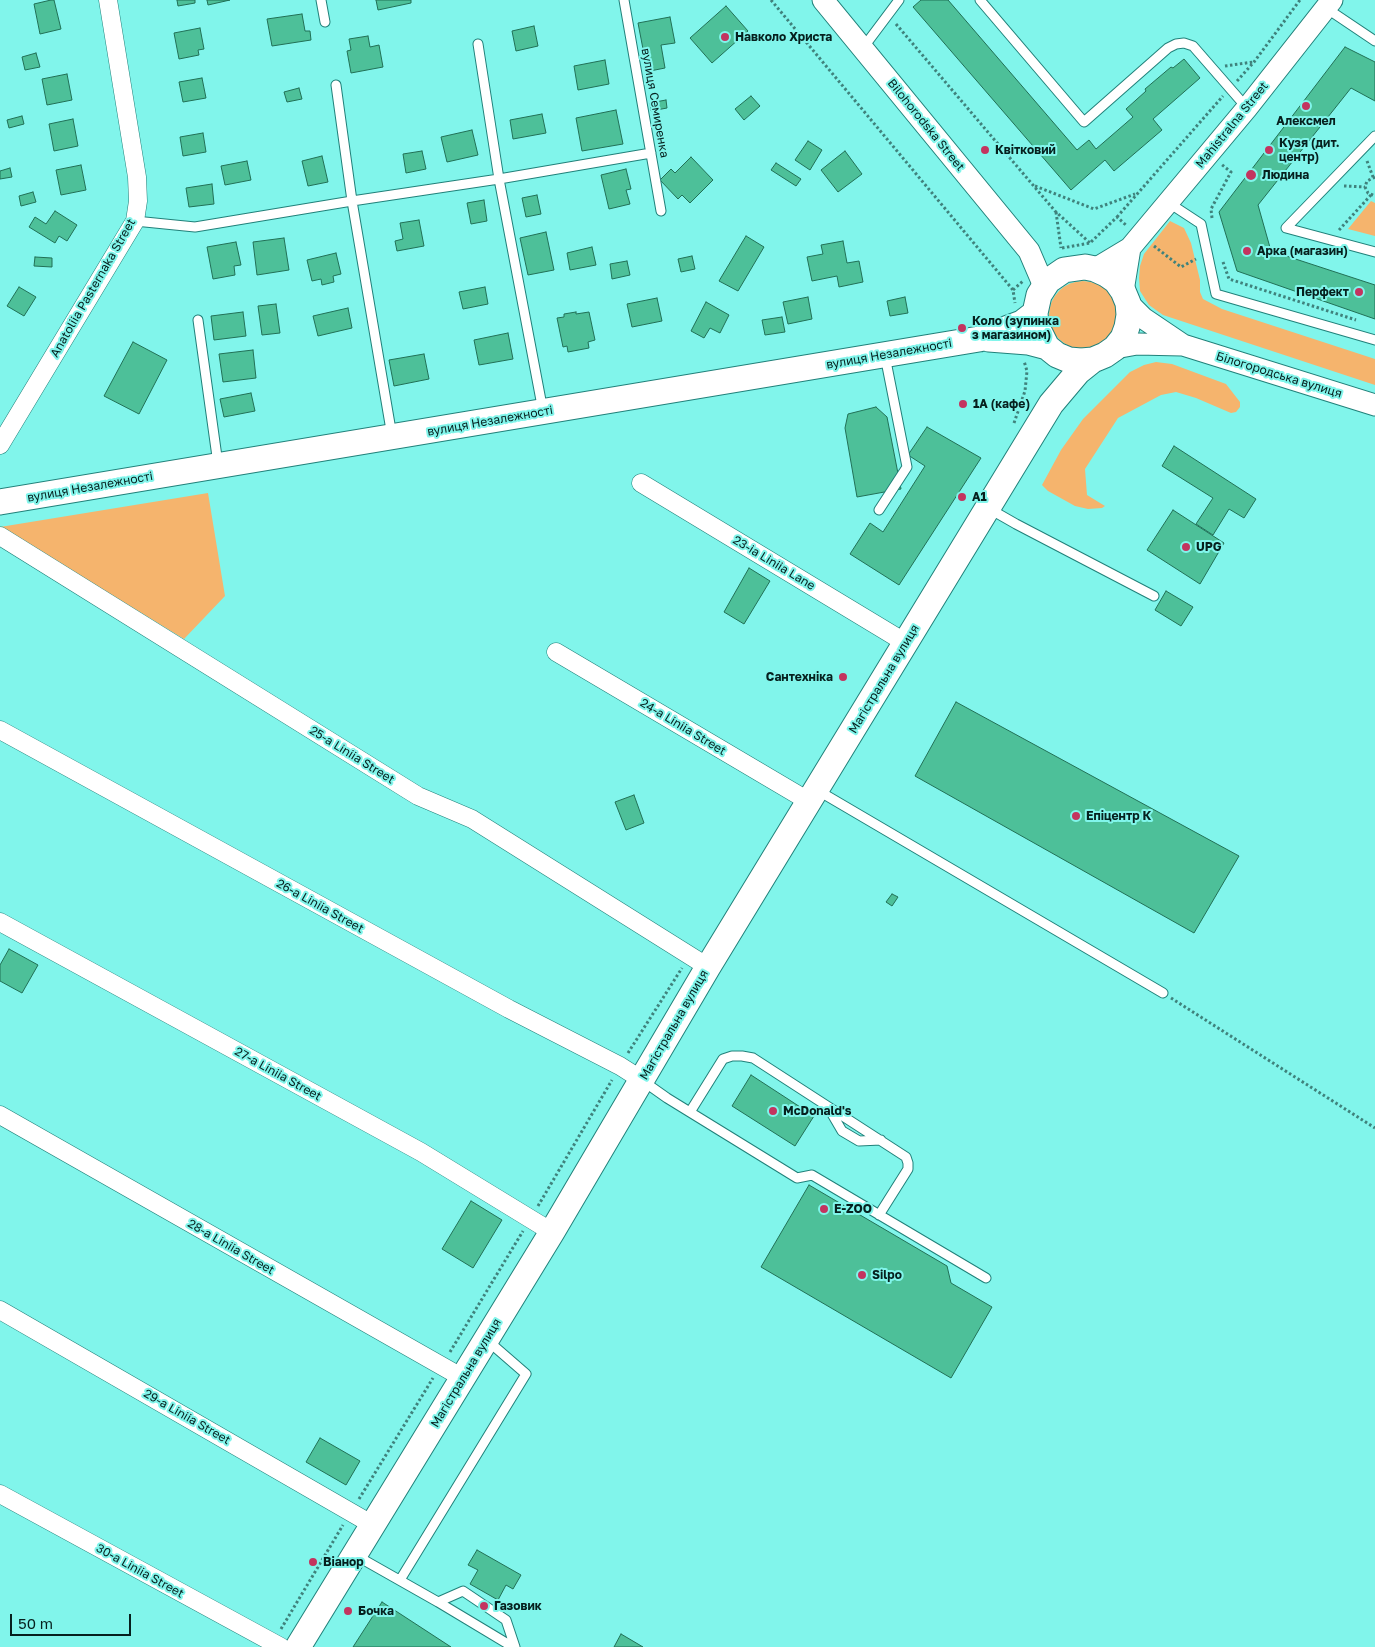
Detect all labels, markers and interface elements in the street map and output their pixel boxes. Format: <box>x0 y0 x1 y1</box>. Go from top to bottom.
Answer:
place label: Навколо Христа <box>735 30 832 44</box>
marker: Навколо Христа <box>719 31 731 43</box>
street label: вулиця Семиренка <box>638 47 672 159</box>
street label: Bilohorodska Street <box>884 76 968 174</box>
street label: Mahistralna Street <box>1193 79 1271 171</box>
marker: Алексмел <box>1300 100 1312 112</box>
place label: Алексмел <box>1276 114 1336 128</box>
place label: Кузя (дит. центр) <box>1279 136 1339 164</box>
place label: Квітковий <box>995 143 1056 157</box>
marker: Квітковий <box>979 144 991 156</box>
marker: Кузя (дит. центр) <box>1263 144 1275 156</box>
marker: Людина <box>1244 168 1258 182</box>
place label: Людина <box>1262 168 1309 182</box>
street label: Anatoliia Pasternaka Street <box>47 216 139 360</box>
place label: Арка (магазин) <box>1257 244 1348 258</box>
marker: Арка (магазин) <box>1241 245 1253 257</box>
place label: Перфект <box>1296 285 1349 299</box>
marker: Перфект <box>1353 286 1365 298</box>
place label: Коло (зупинка з магазином) <box>972 314 1059 342</box>
marker: Коло (зупинка з магазином) <box>956 322 968 334</box>
street label: вулиця Незалежності <box>825 336 953 372</box>
street label: Білогородська вулиця <box>1214 349 1344 401</box>
place label: 1А (кафе) <box>973 397 1030 411</box>
marker: 1А (кафе) <box>957 398 969 410</box>
street label: вулиця Незалежності <box>426 403 554 439</box>
street label: вулиця Незалежності <box>26 469 154 505</box>
place label: А1 <box>972 490 987 504</box>
marker: А1 <box>956 491 968 503</box>
street label: 23-ia Liniia Lane <box>730 533 818 593</box>
place label: UPG <box>1196 540 1222 554</box>
marker: UPG <box>1180 541 1192 553</box>
street label: Магістральна вулиця <box>846 622 922 736</box>
place label: Сантехніка <box>766 670 833 684</box>
marker: Сантехніка <box>837 671 849 683</box>
street label: 24-a Liniia Street <box>637 696 729 758</box>
street label: 25-a Liniia Street <box>307 723 397 787</box>
place label: Епіцентр К <box>1086 809 1151 823</box>
marker: Епіцентр К <box>1070 810 1082 822</box>
street label: 26-a Liniia Street <box>274 876 366 936</box>
street label: Магістральна вулиця <box>637 967 711 1083</box>
street label: 27-a Liniia Street <box>232 1044 324 1104</box>
place label: McDonald's <box>783 1104 852 1118</box>
marker: McDonald's <box>767 1105 779 1117</box>
place label: E-ZOO <box>834 1202 872 1216</box>
marker: E-ZOO <box>818 1203 830 1215</box>
street label: 28-a Liniia Street <box>185 1216 277 1278</box>
place label: Silpo <box>872 1268 902 1282</box>
marker: Silpo <box>856 1269 868 1281</box>
street label: Магістральна вулиця <box>428 1316 504 1430</box>
street label: 29-a Liniia Street <box>141 1386 233 1448</box>
street label: 30-a Liniia Street <box>94 1541 186 1601</box>
place label: Віанор <box>323 1555 364 1569</box>
marker: Віанор <box>307 1556 319 1568</box>
place label: Газовик <box>494 1599 542 1613</box>
marker: Газовик <box>478 1600 490 1612</box>
scale bar <box>12 1604 134 1636</box>
place label: Бочка <box>358 1604 394 1618</box>
marker: Бочка <box>342 1605 354 1617</box>
text: 50 m <box>18 1614 53 1632</box>

